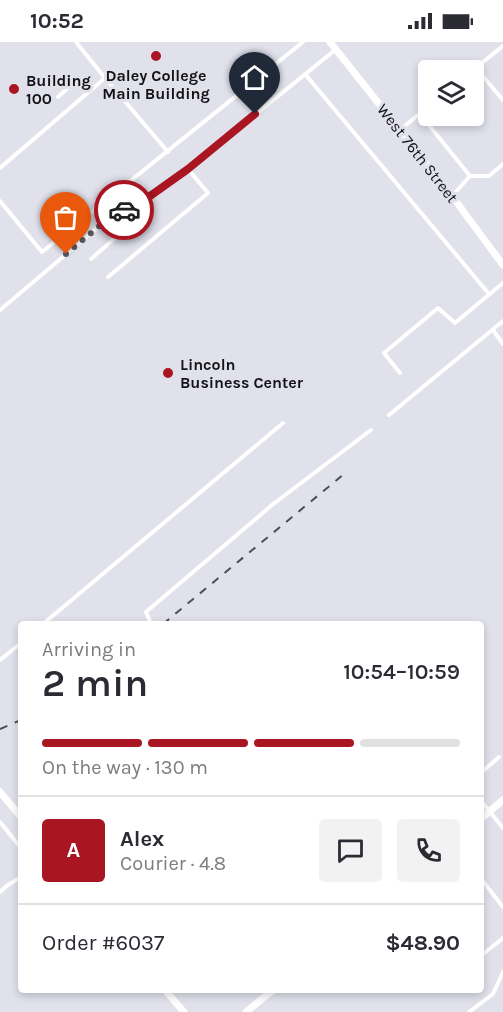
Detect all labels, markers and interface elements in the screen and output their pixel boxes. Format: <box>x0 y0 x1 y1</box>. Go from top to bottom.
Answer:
text: 10:52 <box>30 8 84 34</box>
marker: Daley College Main Building <box>149 49 163 63</box>
pin <box>229 52 280 114</box>
map controls <box>418 60 484 126</box>
button: layers <box>418 60 484 126</box>
icon: home <box>238 61 271 94</box>
place label: Daley College Main Building <box>102 66 210 103</box>
place label: Building 100 <box>26 71 91 108</box>
marker: Building 100 <box>7 82 21 96</box>
street label: West 76th Street <box>373 100 462 207</box>
courier <box>94 180 154 240</box>
pin <box>40 192 91 254</box>
icon: car <box>108 194 141 227</box>
icon: bag <box>49 201 82 234</box>
place label: Lincoln Business Center <box>180 355 304 392</box>
marker: Lincoln Business Center <box>161 366 175 380</box>
text: Arriving in <box>42 638 136 661</box>
text: 10:54–10:59 <box>343 659 460 685</box>
text: 2 min <box>42 660 148 706</box>
text: On the way · 130 m <box>42 756 208 779</box>
button: chat <box>319 819 382 882</box>
button: phone <box>397 819 460 882</box>
text: Alex <box>120 826 164 852</box>
text: A <box>67 837 80 863</box>
text: Courier · 4.8 <box>120 852 226 875</box>
text: Order #6037 <box>42 930 164 956</box>
text: $48.90 <box>385 930 460 956</box>

